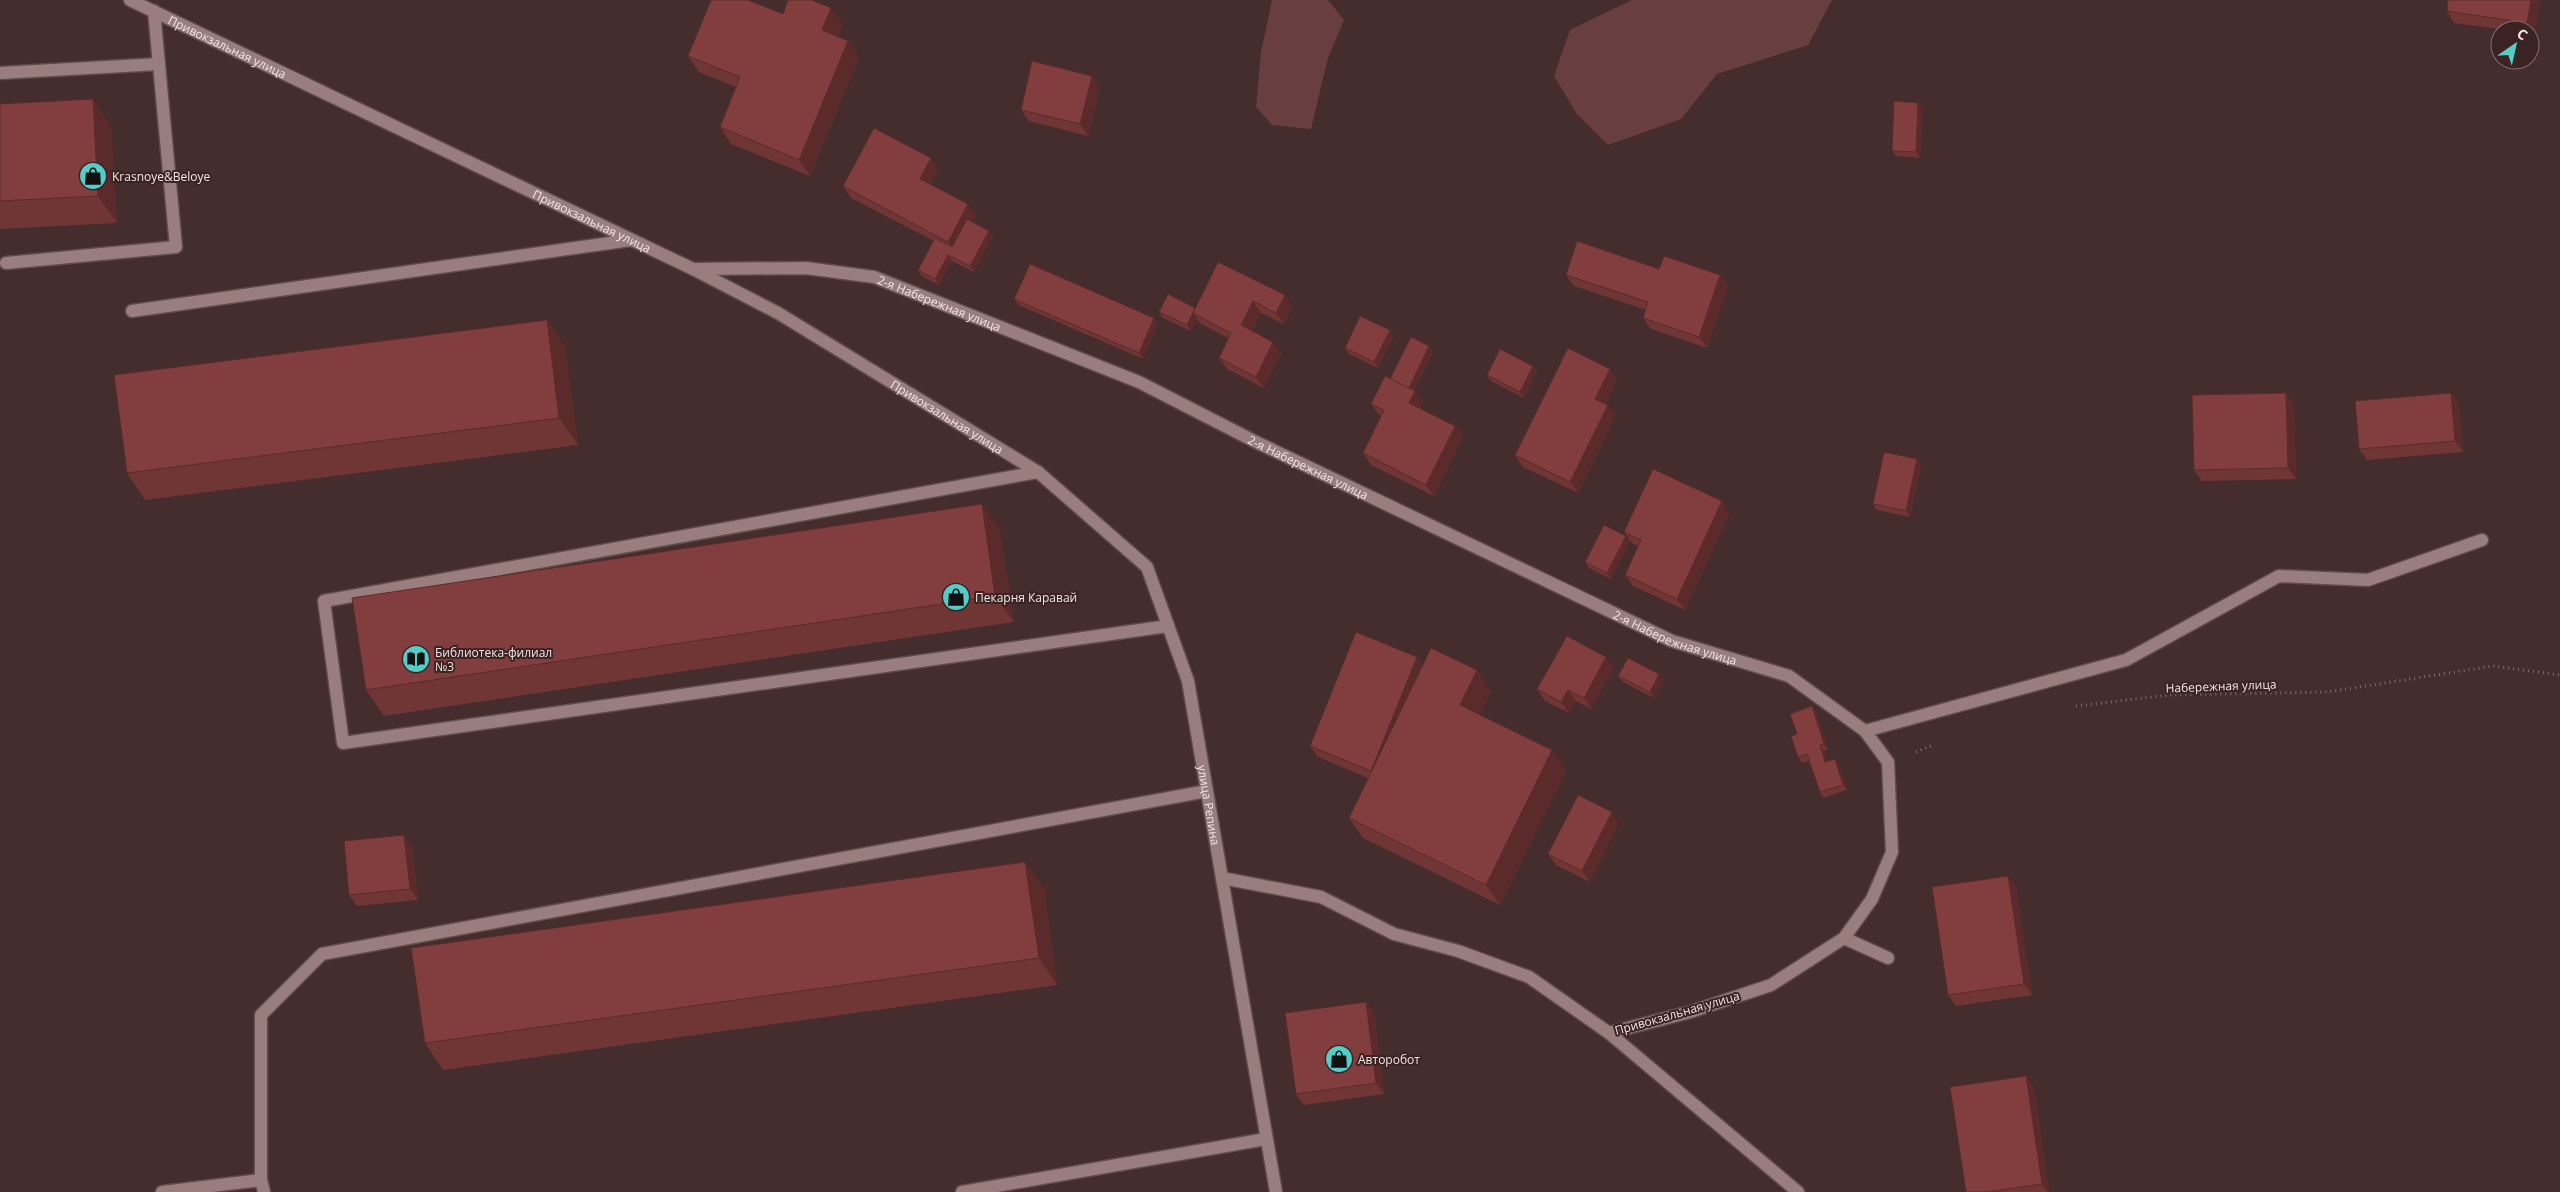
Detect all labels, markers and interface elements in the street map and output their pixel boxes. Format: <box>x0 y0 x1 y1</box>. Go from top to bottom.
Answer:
street label: Привокзальная улица <box>165 11 289 82</box>
north arrow <box>2490 20 2540 70</box>
text: С <box>2514 23 2532 44</box>
shop icon: Krasnoye&Beloye <box>78 161 108 191</box>
place label: Krasnoye&Beloye <box>112 168 210 185</box>
street label: Привокзальная улица <box>530 185 654 256</box>
street label: 2-я Набережная улица <box>875 271 1004 335</box>
street label: Привокзальная улица <box>888 376 1007 457</box>
street label: 2-я Набережная улица <box>1245 431 1371 503</box>
shop icon: Пекарня Каравай <box>941 582 971 612</box>
place label: Пекарня Каравай <box>975 589 1077 606</box>
street label: 2-я Набережная улица <box>1611 606 1739 669</box>
library icon: Библиотека-филиал №3 <box>401 644 431 674</box>
place label: Библиотека-филиал №3 <box>435 644 552 675</box>
street label: Набережная улица <box>2165 676 2277 696</box>
street label: улица Репина <box>1194 764 1225 846</box>
street label: Привокзальная улица <box>1613 987 1741 1039</box>
shop icon: Авторобот <box>1324 1044 1354 1074</box>
place label: Авторобот <box>1358 1051 1420 1068</box>

